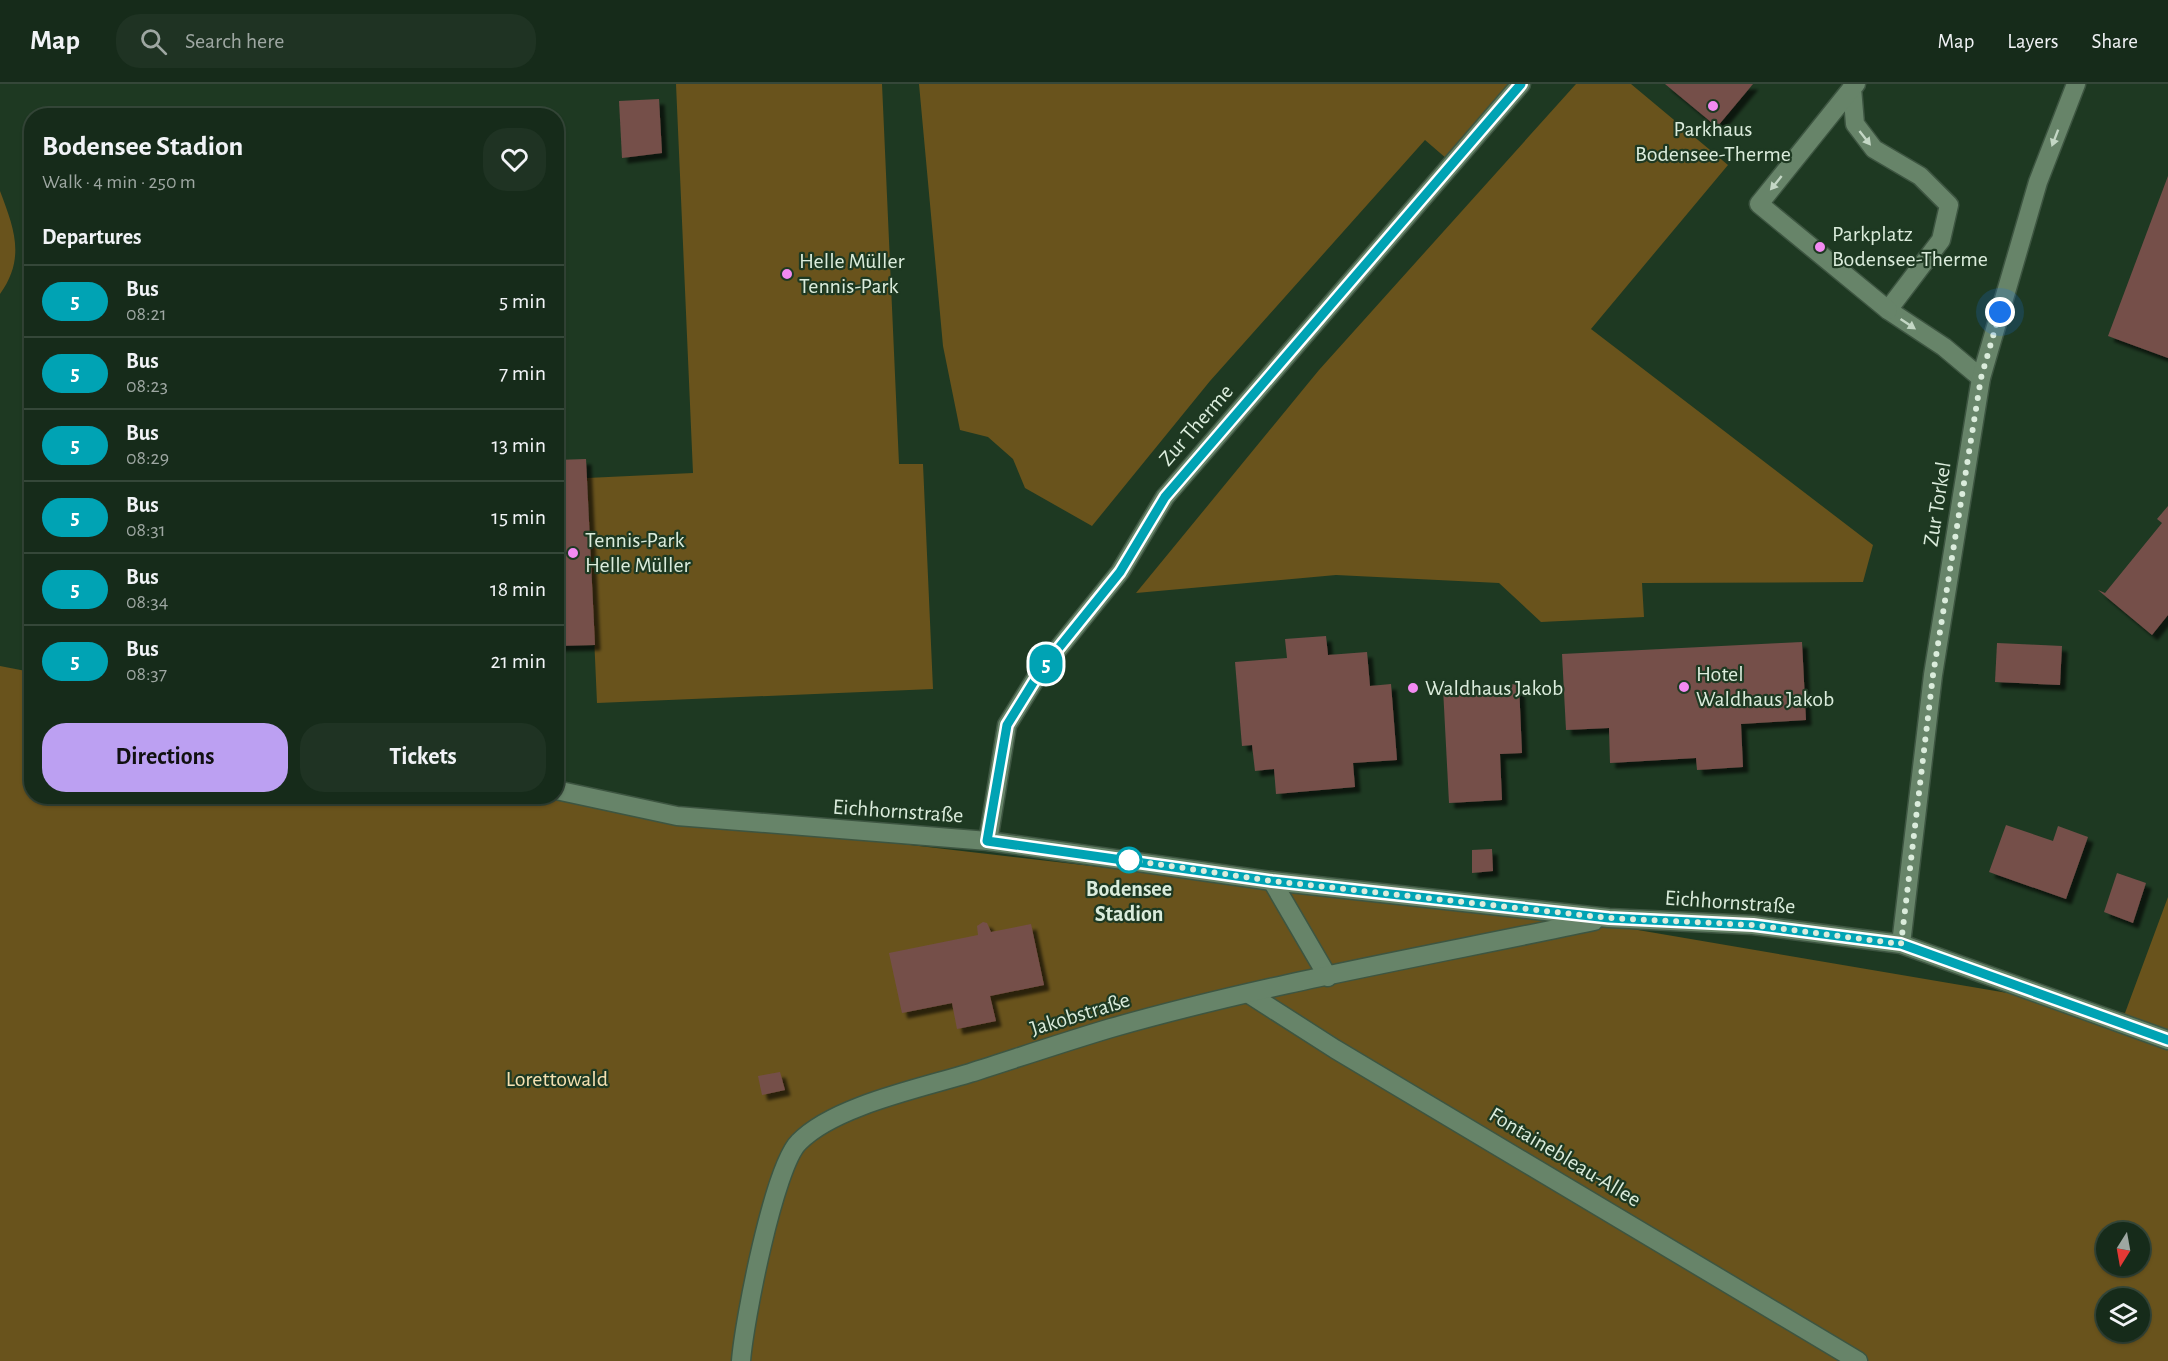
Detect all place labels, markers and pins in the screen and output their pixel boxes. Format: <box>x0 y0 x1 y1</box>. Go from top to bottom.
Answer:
marker: Parkhaus Bodensee-Therme <box>1706 99 1720 113</box>
place label: Parkhaus Bodensee-Therme <box>1635 118 1791 165</box>
place label: Parkplatz Bodensee-Therme <box>1832 223 1988 270</box>
marker: Parkplatz Bodensee-Therme <box>1813 240 1827 254</box>
place label: Helle Müller Tennis-Park <box>799 250 905 297</box>
marker: Helle Müller Tennis-Park <box>780 267 794 281</box>
place label: Tennis-Park Helle Müller <box>585 529 691 576</box>
marker: Tennis-Park Helle Müller <box>566 546 580 560</box>
place label: Hotel Waldhaus Jakob <box>1696 663 1834 710</box>
place label: Waldhaus Jakob <box>1425 677 1563 699</box>
marker: Hotel Waldhaus Jakob <box>1677 680 1691 694</box>
marker: Waldhaus Jakob <box>1406 681 1420 695</box>
marker: Bodensee Stadion <box>1116 847 1142 873</box>
place label: Bodensee Stadion <box>1086 878 1172 925</box>

